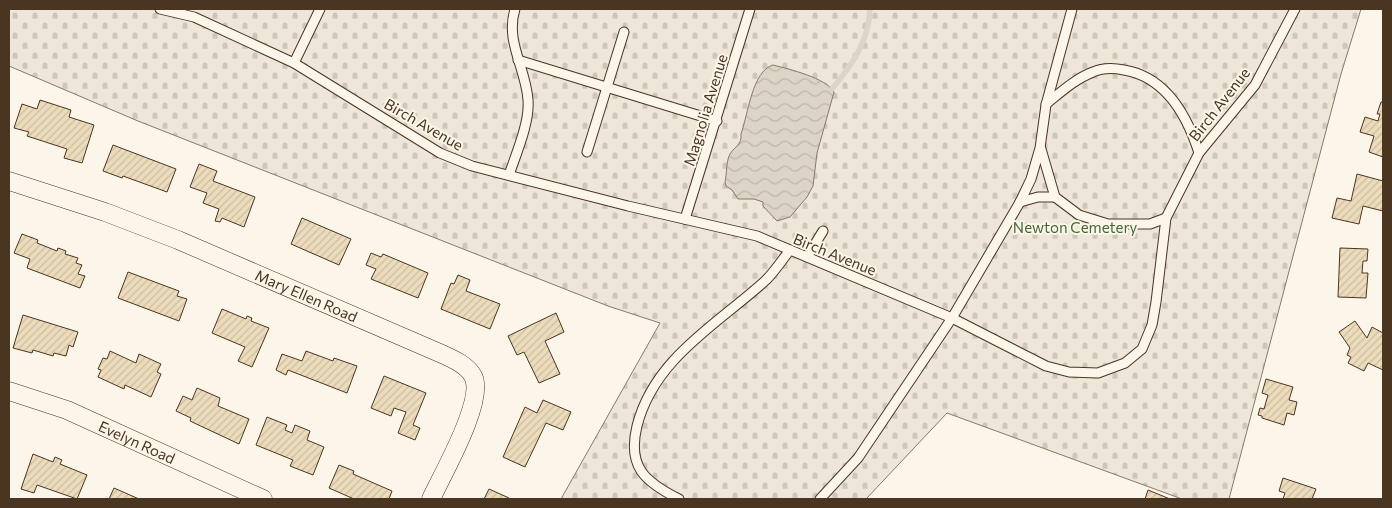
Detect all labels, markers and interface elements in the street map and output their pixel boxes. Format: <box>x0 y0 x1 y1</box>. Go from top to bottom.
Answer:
street label: Magnolia Avenue <box>679 52 731 168</box>
street label: Birch Avenue <box>1185 64 1253 144</box>
street label: Birch Avenue <box>381 94 467 154</box>
park label: Newton Cemetery <box>1013 218 1137 236</box>
street label: Birch Avenue <box>791 229 879 279</box>
street label: Mary Ellen Road <box>253 265 360 325</box>
street label: Evelyn Road <box>96 417 178 467</box>

